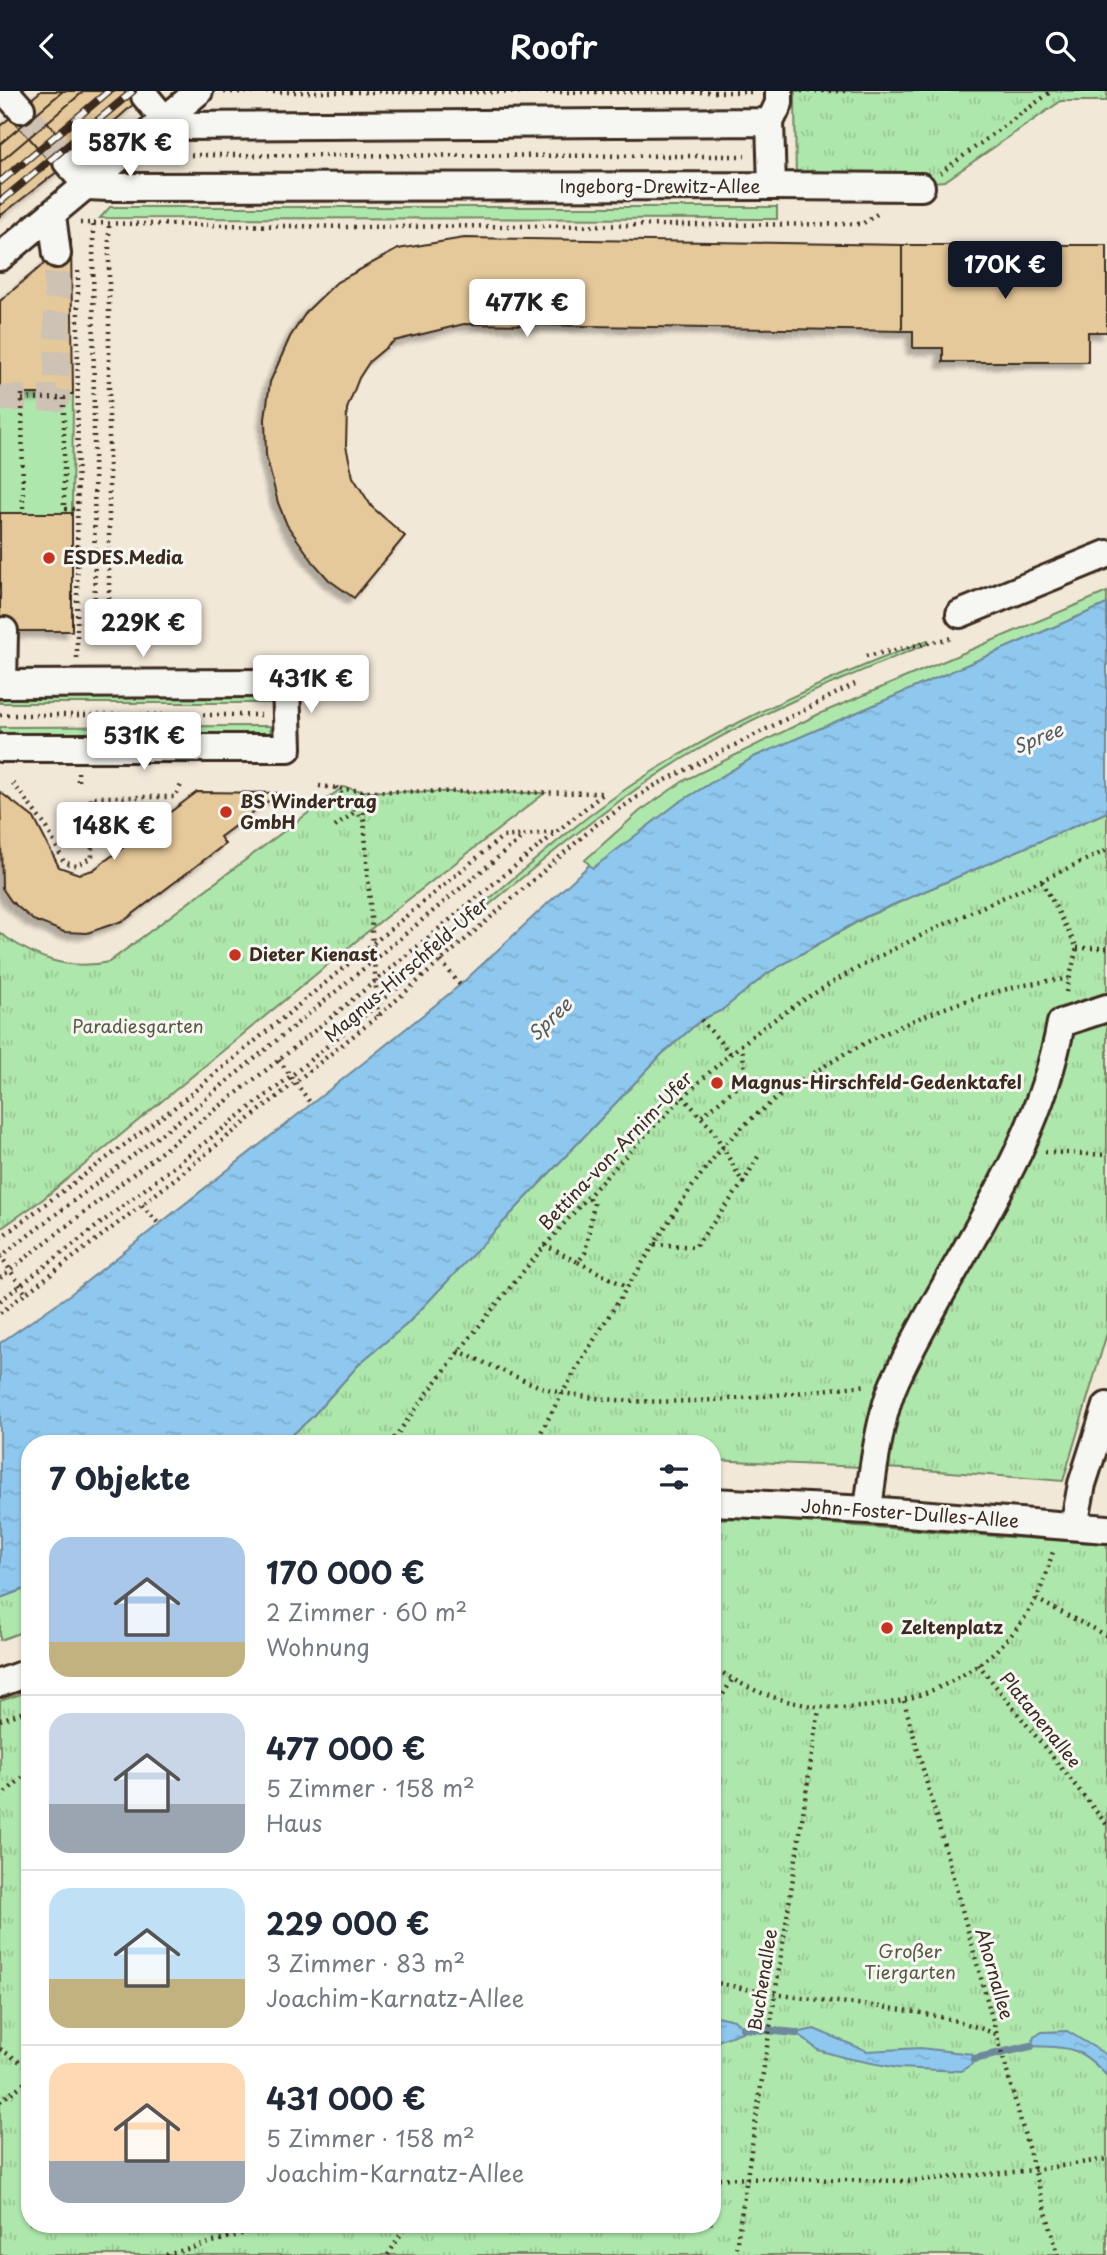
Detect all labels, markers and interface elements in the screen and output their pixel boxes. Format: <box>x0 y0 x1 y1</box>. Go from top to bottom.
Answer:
text: Roofr <box>510 22 597 70</box>
icon: back <box>28 27 66 65</box>
icon: search <box>1041 27 1079 65</box>
pin: 587K € <box>73 119 187 179</box>
text: 587K € <box>88 124 172 159</box>
street label: Ingeborg-Drewitz-Allee <box>560 172 761 199</box>
pin: 170K € <box>948 241 1062 301</box>
text: 170K € <box>964 246 1046 281</box>
pin: 477K € <box>470 279 584 339</box>
text: 477K € <box>485 284 569 319</box>
place label: ESDES.Media <box>63 543 184 570</box>
marker: ESDES.Media <box>41 550 57 566</box>
pin: 229K € <box>86 599 200 659</box>
text: 229K € <box>101 604 185 639</box>
pin: 431K € <box>254 655 368 715</box>
text: 431K € <box>269 660 353 695</box>
pin: 531K € <box>87 713 201 772</box>
water label: Spree <box>1008 714 1067 760</box>
text: 531K € <box>103 717 185 752</box>
place label: BS Windertrag GmbH <box>240 787 377 835</box>
pin: 148K € <box>57 803 171 862</box>
marker: BS Windertrag GmbH <box>218 804 234 820</box>
text: 148K € <box>73 807 155 842</box>
street label: Magnus-Hirschfeld-Ufer <box>318 889 495 1048</box>
place label: Dieter Kienast <box>249 940 378 967</box>
marker: Dieter Kienast <box>227 947 243 963</box>
water label: Spree <box>521 990 578 1046</box>
park label: Paradiesgarten <box>72 1012 204 1039</box>
street label: Bettina-von-Arnim-Ufer <box>532 1064 698 1235</box>
place label: Magnus-Hirschfeld-Gedenktafel <box>731 1068 1022 1095</box>
marker: Magnus-Hirschfeld-Gedenktafel <box>709 1075 725 1091</box>
text: 7 Objekte <box>49 1455 190 1500</box>
icon: filters <box>655 1458 693 1496</box>
street label: John-Foster-Dulles-Allee <box>800 1491 1020 1534</box>
text: 170 000 € <box>266 1549 425 1594</box>
icon: home <box>105 1565 189 1649</box>
text: 2 Zimmer · 60 m² <box>266 1594 467 1629</box>
place label: Zeltenplatz <box>901 1613 1003 1640</box>
marker: Zeltenplatz <box>879 1620 895 1636</box>
text: Wohnung <box>266 1629 370 1664</box>
street label: Platanenallee <box>994 1665 1088 1773</box>
text: 477 000 € <box>266 1725 426 1770</box>
icon: home <box>105 1741 189 1825</box>
text: 5 Zimmer · 158 m² <box>266 1770 475 1805</box>
text: Haus <box>266 1805 322 1840</box>
text: 229 000 € <box>266 1900 429 1945</box>
icon: home <box>105 1916 189 2000</box>
street label: Ahornallee <box>970 1925 1021 2023</box>
street label: Buchenallee <box>740 1927 783 2033</box>
park label: Großer Tiergarten <box>864 1937 956 1985</box>
text: 3 Zimmer · 83 m² <box>266 1945 465 1980</box>
text: Joachim-Karnatz-Allee <box>266 1980 524 2015</box>
text: 431 000 € <box>266 2075 426 2120</box>
icon: home <box>105 2091 189 2175</box>
text: 5 Zimmer · 158 m² <box>266 2120 475 2155</box>
text: Joachim-Karnatz-Allee <box>266 2155 524 2190</box>

